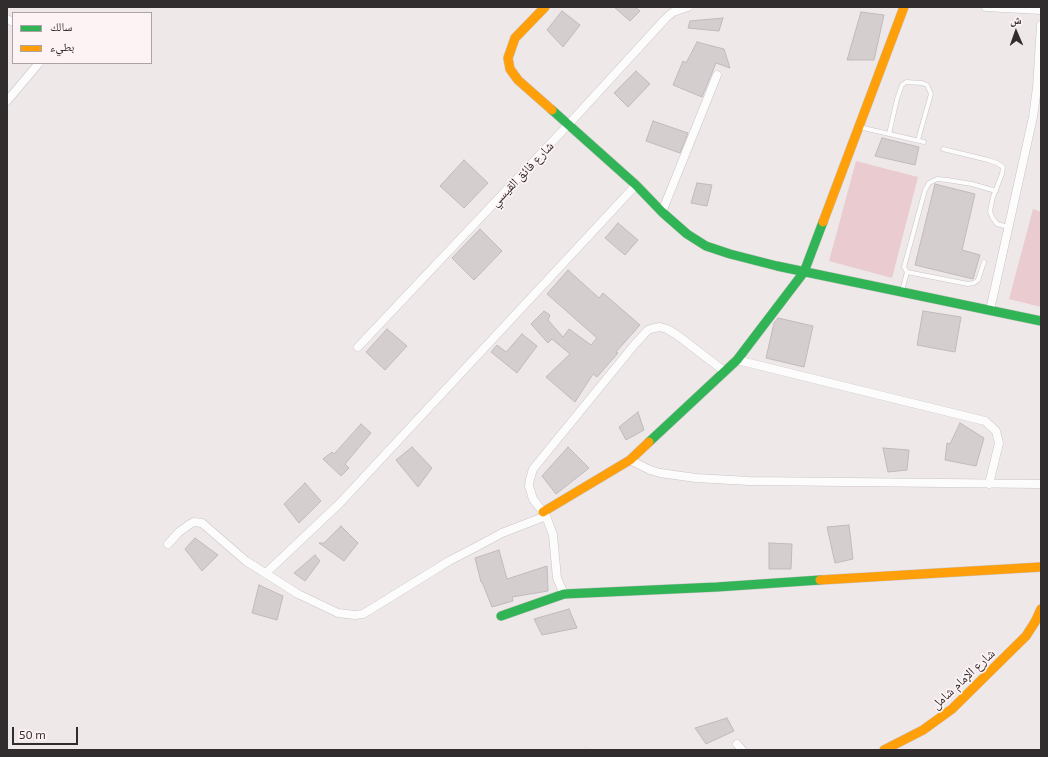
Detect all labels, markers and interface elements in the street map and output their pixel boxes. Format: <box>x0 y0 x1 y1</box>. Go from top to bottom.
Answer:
legend <box>12 12 152 64</box>
north arrow <box>996 12 1036 52</box>
text: ش <box>1009 13 1022 26</box>
text: سالك <box>50 19 72 33</box>
text: بطيء <box>50 39 74 53</box>
street label: شارع فائق القيسي <box>487 138 557 210</box>
street label: شارع الإمام شامل <box>928 646 998 712</box>
scale bar <box>14 719 80 745</box>
text: 50 m <box>19 727 46 741</box>

